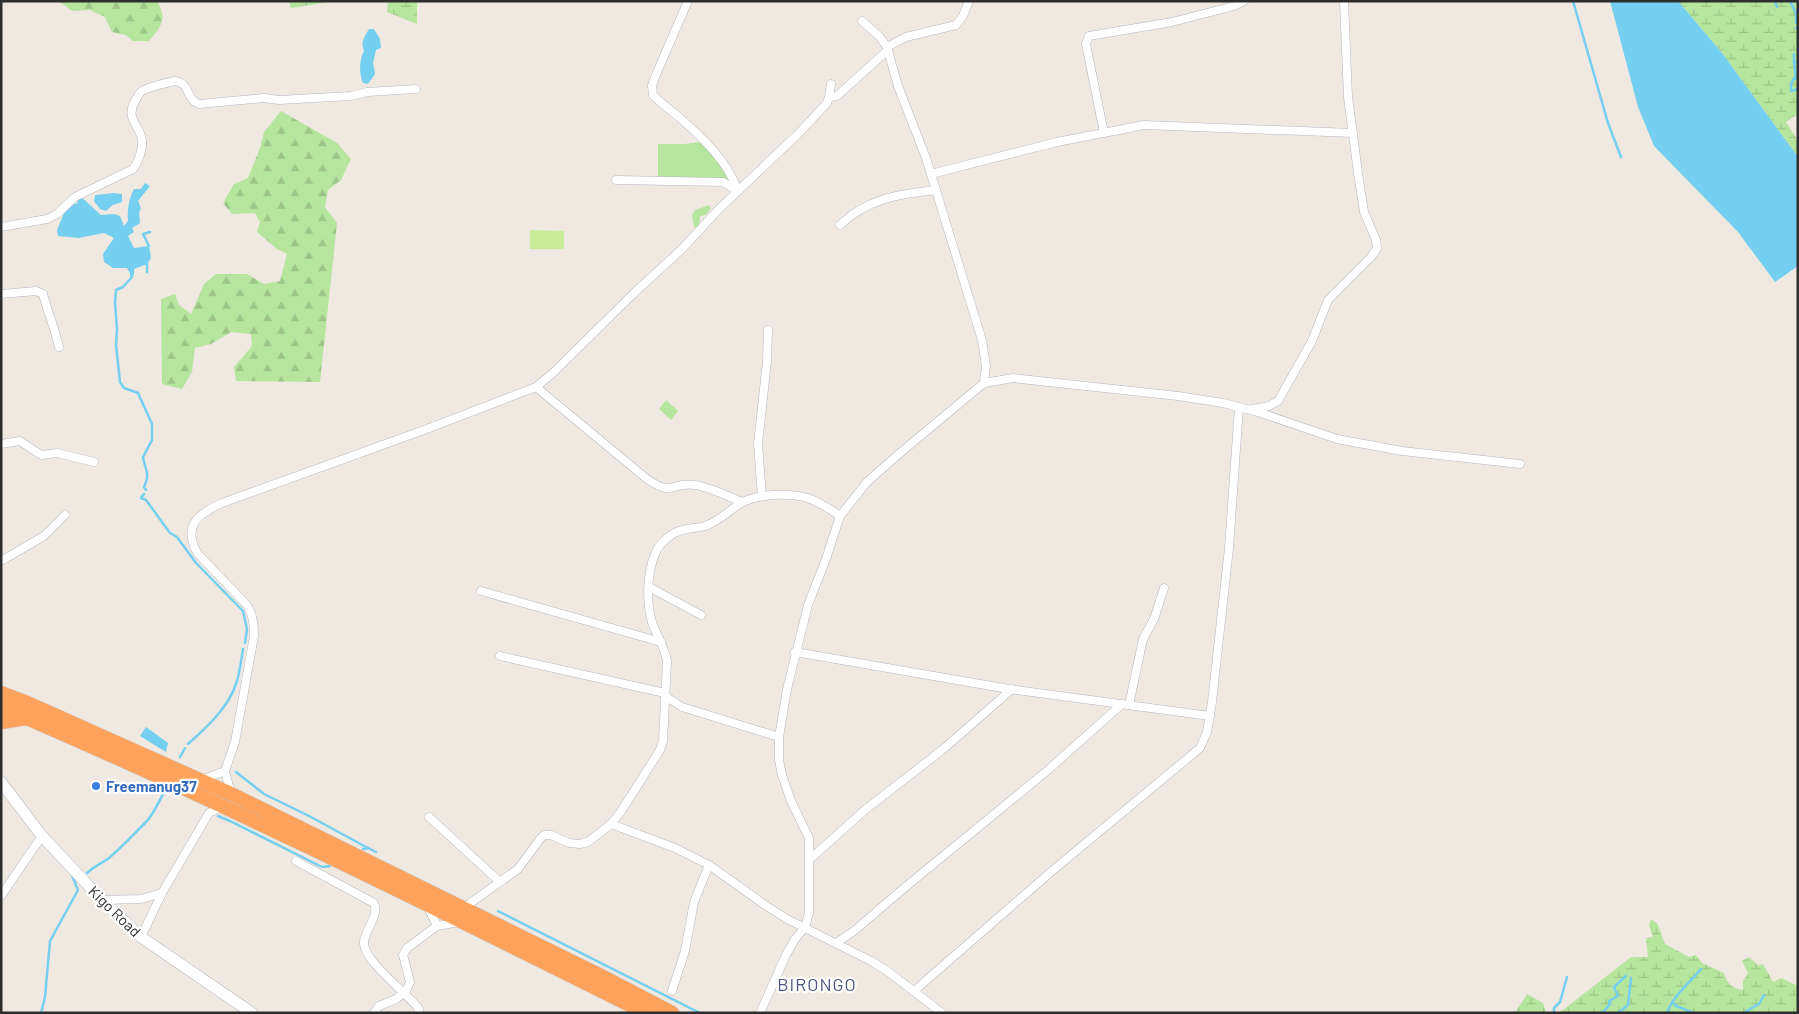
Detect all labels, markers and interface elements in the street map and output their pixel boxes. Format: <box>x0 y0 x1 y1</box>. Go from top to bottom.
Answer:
place label: Freemanug37 <box>106 777 197 795</box>
marker: Freemanug37 <box>90 780 102 792</box>
street label: Kigo Road <box>85 882 145 940</box>
district label: BIRONGO <box>777 973 857 995</box>

